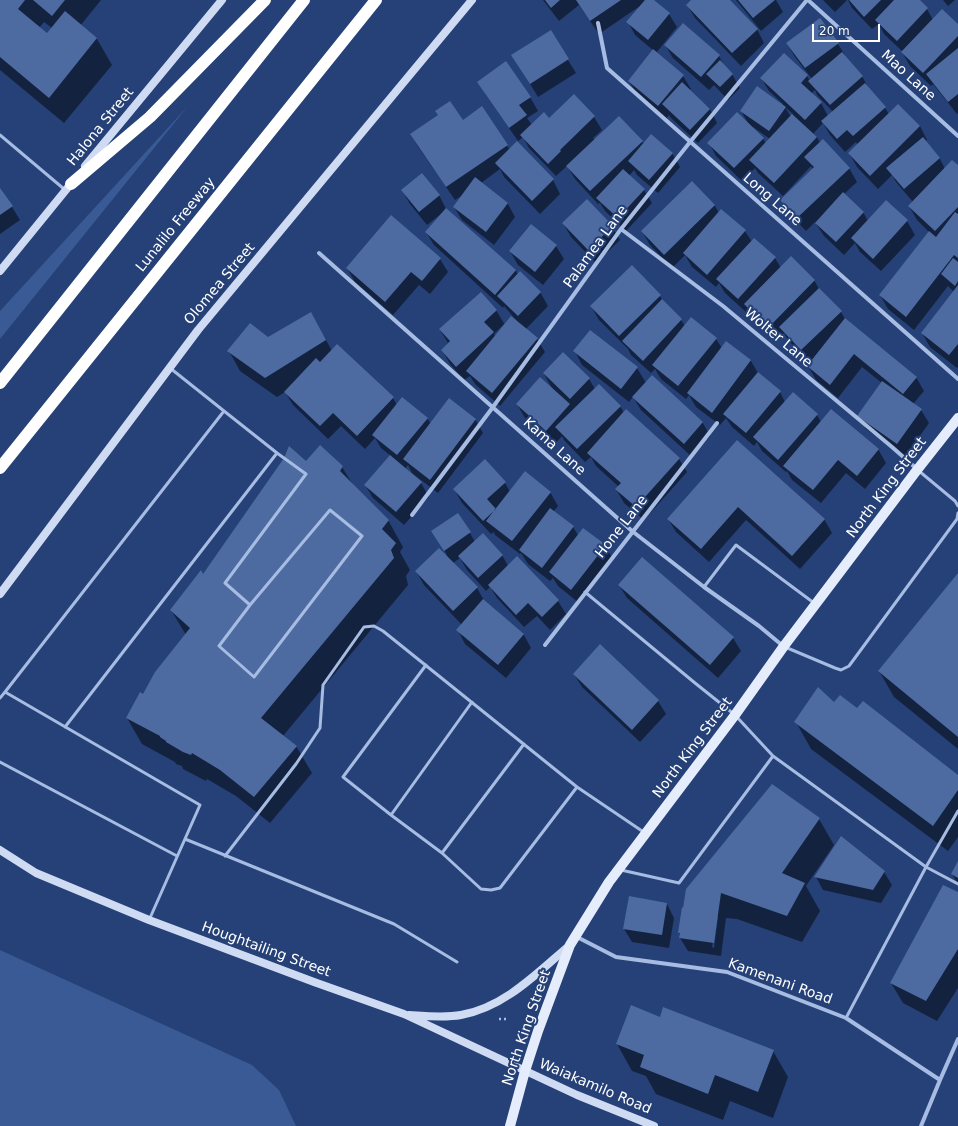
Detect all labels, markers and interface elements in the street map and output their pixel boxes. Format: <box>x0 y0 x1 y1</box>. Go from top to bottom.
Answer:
scale bar <box>814 16 882 42</box>
text: 20 m <box>819 24 850 38</box>
street label: Mao Lane <box>877 47 939 105</box>
street label: Halona Street <box>64 84 138 170</box>
street label: Long Lane <box>739 170 805 230</box>
street label: Lunalilo Freeway <box>133 174 219 276</box>
street label: Palamea Lane <box>560 202 632 292</box>
street label: Olomea Street <box>181 240 259 328</box>
street label: Wolter Lane <box>741 305 815 371</box>
street label: Kama Lane <box>519 415 589 479</box>
street label: North King Street <box>844 434 930 542</box>
street label: Hone Lane <box>592 492 652 562</box>
street label: North King Street <box>650 694 736 802</box>
street label: Houghtailing Street <box>199 919 333 981</box>
street label: Kamenani Road <box>726 955 834 1009</box>
street label: North King Street <box>499 968 555 1088</box>
street label: Waiakamilo Road <box>536 1056 654 1118</box>

